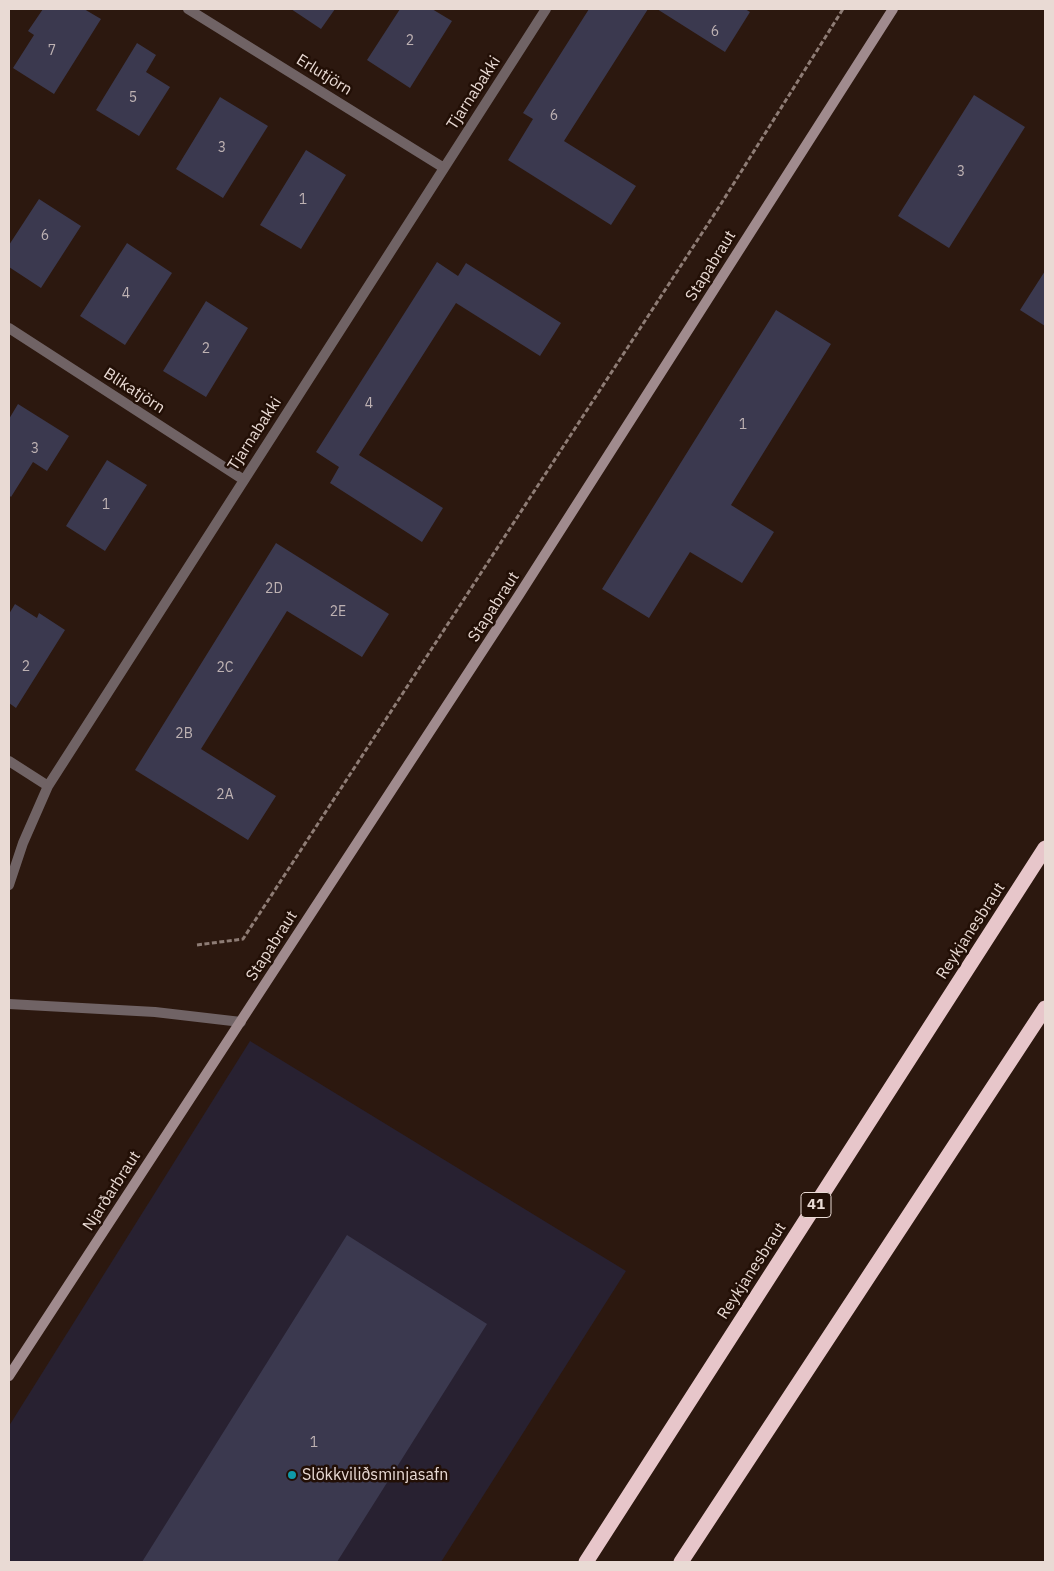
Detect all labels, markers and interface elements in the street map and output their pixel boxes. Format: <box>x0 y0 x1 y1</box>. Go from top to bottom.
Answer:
house number: 6 <box>711 24 719 40</box>
house number: 2 <box>406 33 414 49</box>
house number: 7 <box>48 43 56 59</box>
street label: Erlutjörn <box>293 50 355 100</box>
street label: Tjarnabakki <box>443 53 505 133</box>
house number: 5 <box>129 90 137 106</box>
house number: 6 <box>550 108 558 124</box>
house number: 3 <box>218 140 226 156</box>
house number: 3 <box>957 164 965 180</box>
house number: 1 <box>299 192 307 208</box>
street label: Stapabraut <box>682 227 740 305</box>
house number: 6 <box>41 228 49 244</box>
house number: 4 <box>122 286 130 302</box>
house number: 2 <box>202 341 210 357</box>
street label: Blikatjörn <box>100 364 168 418</box>
street label: Tjarnabakki <box>224 394 286 474</box>
house number: 4 <box>365 396 373 412</box>
house number: 1 <box>739 417 747 433</box>
house number: 3 <box>31 441 39 457</box>
house number: 1 <box>102 497 110 513</box>
street label: Stapabraut <box>464 568 524 646</box>
house number: 2D <box>265 581 283 597</box>
house number: 2E <box>330 604 346 620</box>
house number: 2 <box>22 659 30 675</box>
house number: 2C <box>216 660 234 676</box>
house number: 2B <box>175 726 193 742</box>
house number: 2A <box>216 787 234 803</box>
street label: Reykjanesbraut <box>933 879 1009 983</box>
street label: Stapabraut <box>242 907 302 985</box>
street label: Njarðarbraut <box>79 1148 145 1234</box>
road number: 41 <box>801 1192 831 1218</box>
street label: Reykjanesbraut <box>714 1219 790 1323</box>
house number: 1 <box>310 1435 318 1451</box>
place label: Slökkviliðsminjasafn <box>302 1465 448 1485</box>
marker: Slökkviliðsminjasafn <box>286 1469 298 1481</box>

